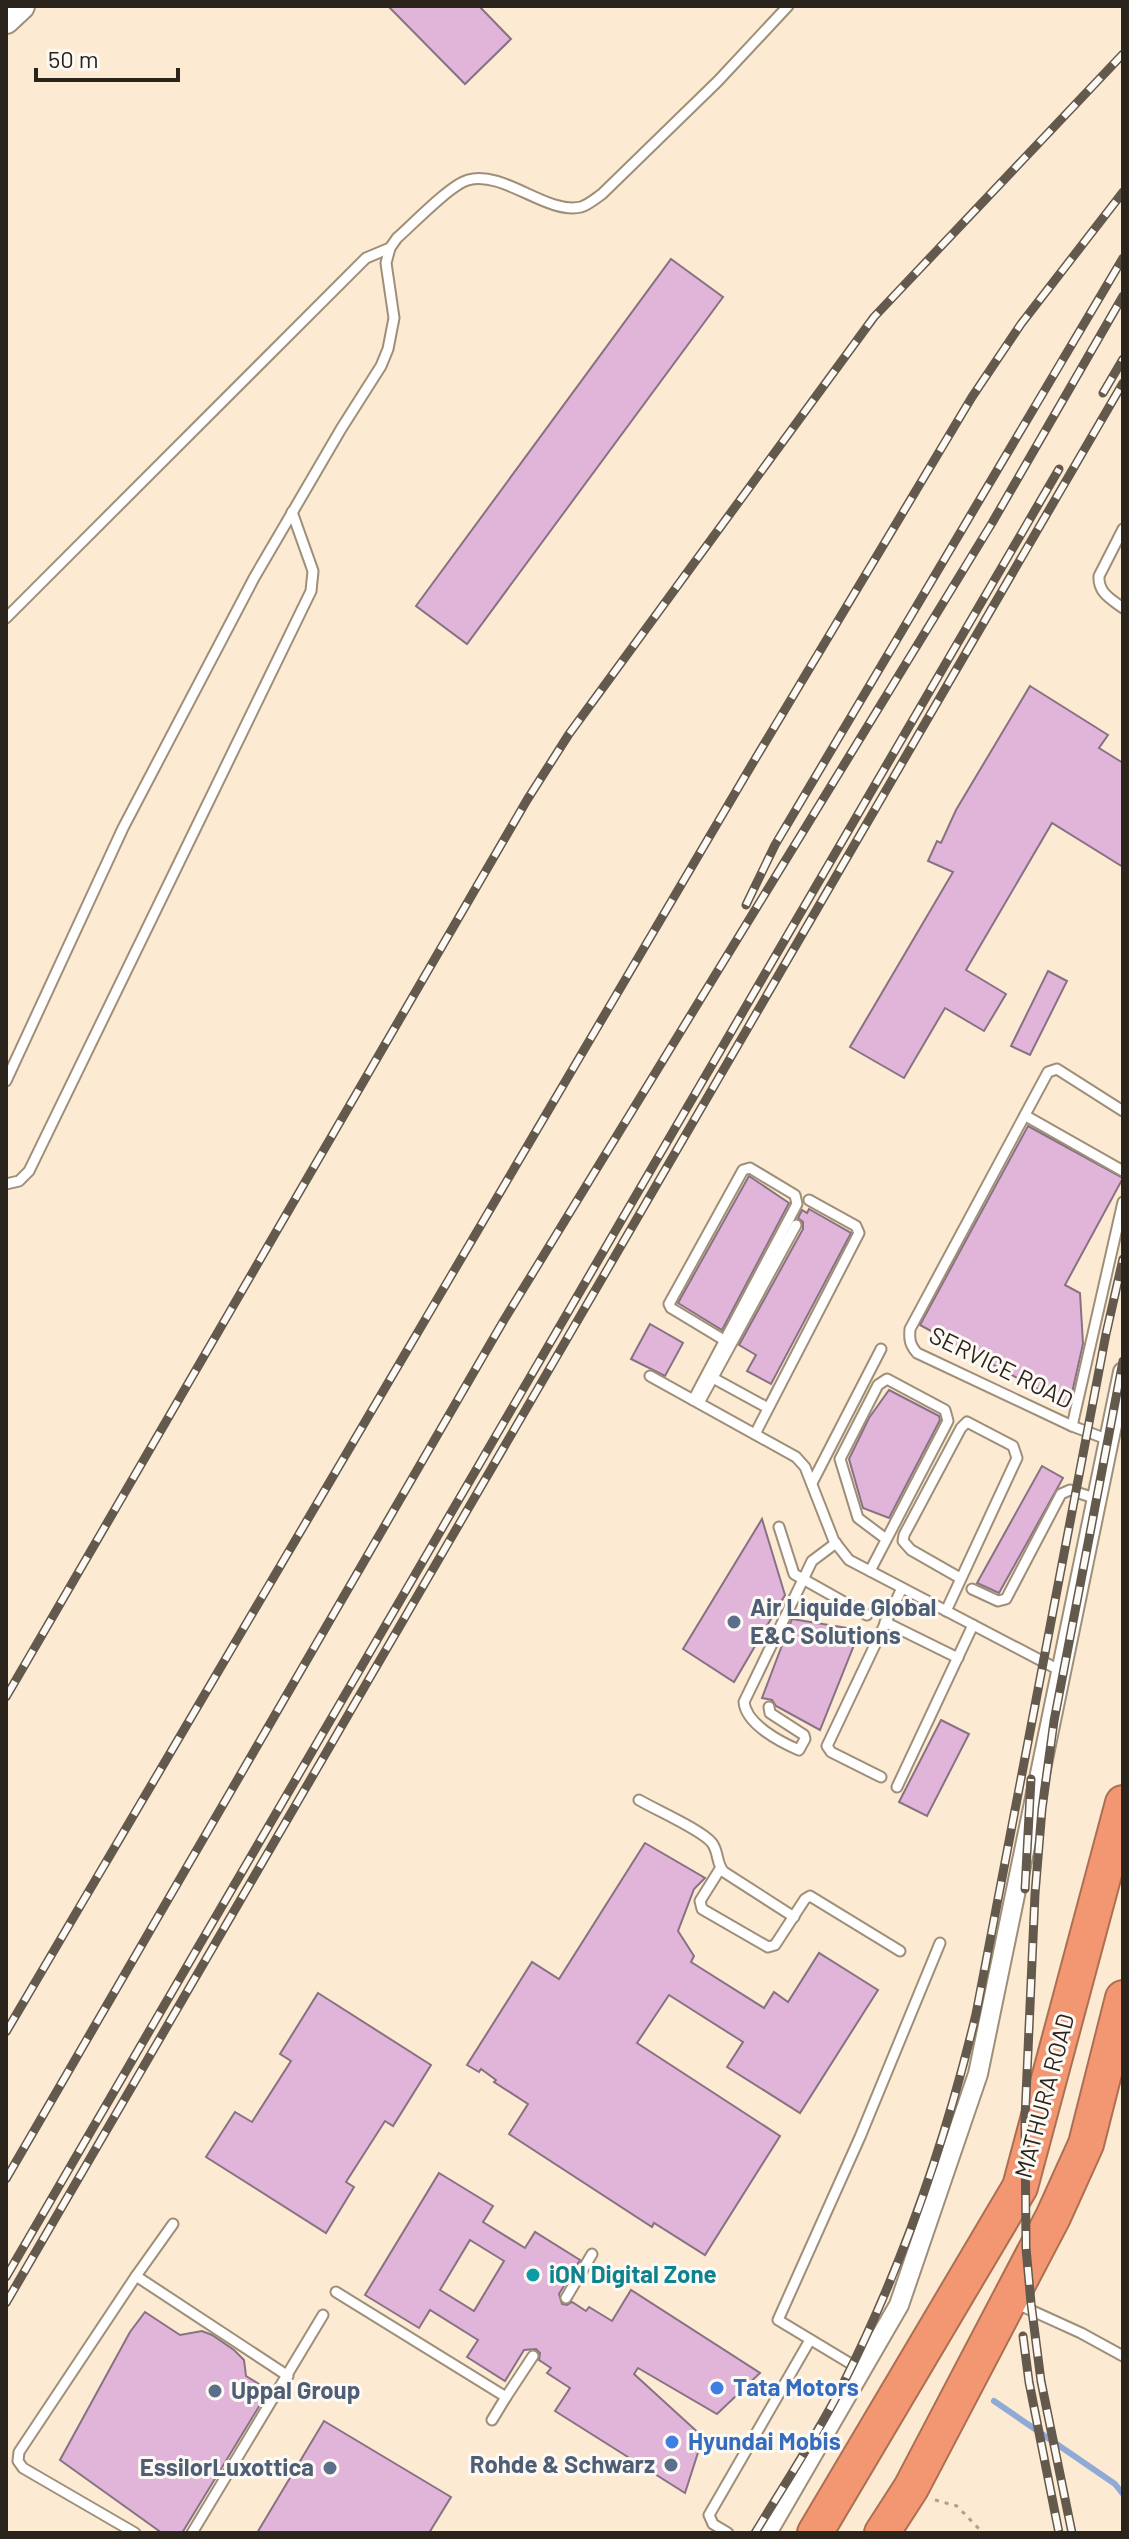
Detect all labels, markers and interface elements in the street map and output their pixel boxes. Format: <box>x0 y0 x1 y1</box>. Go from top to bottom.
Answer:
scale bar <box>36 32 178 82</box>
text: 50 m <box>48 44 99 73</box>
street label: SERVICE ROAD <box>925 1319 1078 1414</box>
place label: Air Liquide Global E&C Solutions <box>750 1592 936 1649</box>
marker: Air Liquide Global E&C Solutions <box>725 1613 743 1631</box>
street label: MATHURA ROAD <box>1008 2010 1079 2181</box>
place label: iON Digital Zone <box>549 2259 717 2288</box>
marker: iON Digital Zone <box>524 2266 542 2284</box>
place label: Tata Motors <box>733 2372 859 2401</box>
place label: Uppal Group <box>231 2375 360 2404</box>
marker: Tata Motors <box>708 2379 726 2397</box>
marker: Uppal Group <box>206 2382 224 2400</box>
place label: Hyundai Mobis <box>688 2426 841 2455</box>
marker: Hyundai Mobis <box>663 2433 681 2451</box>
place label: Rohde & Schwarz <box>470 2449 655 2478</box>
place label: EssilorLuxottica <box>140 2452 314 2481</box>
marker: Rohde & Schwarz <box>662 2456 680 2474</box>
marker: EssilorLuxottica <box>321 2459 339 2477</box>

